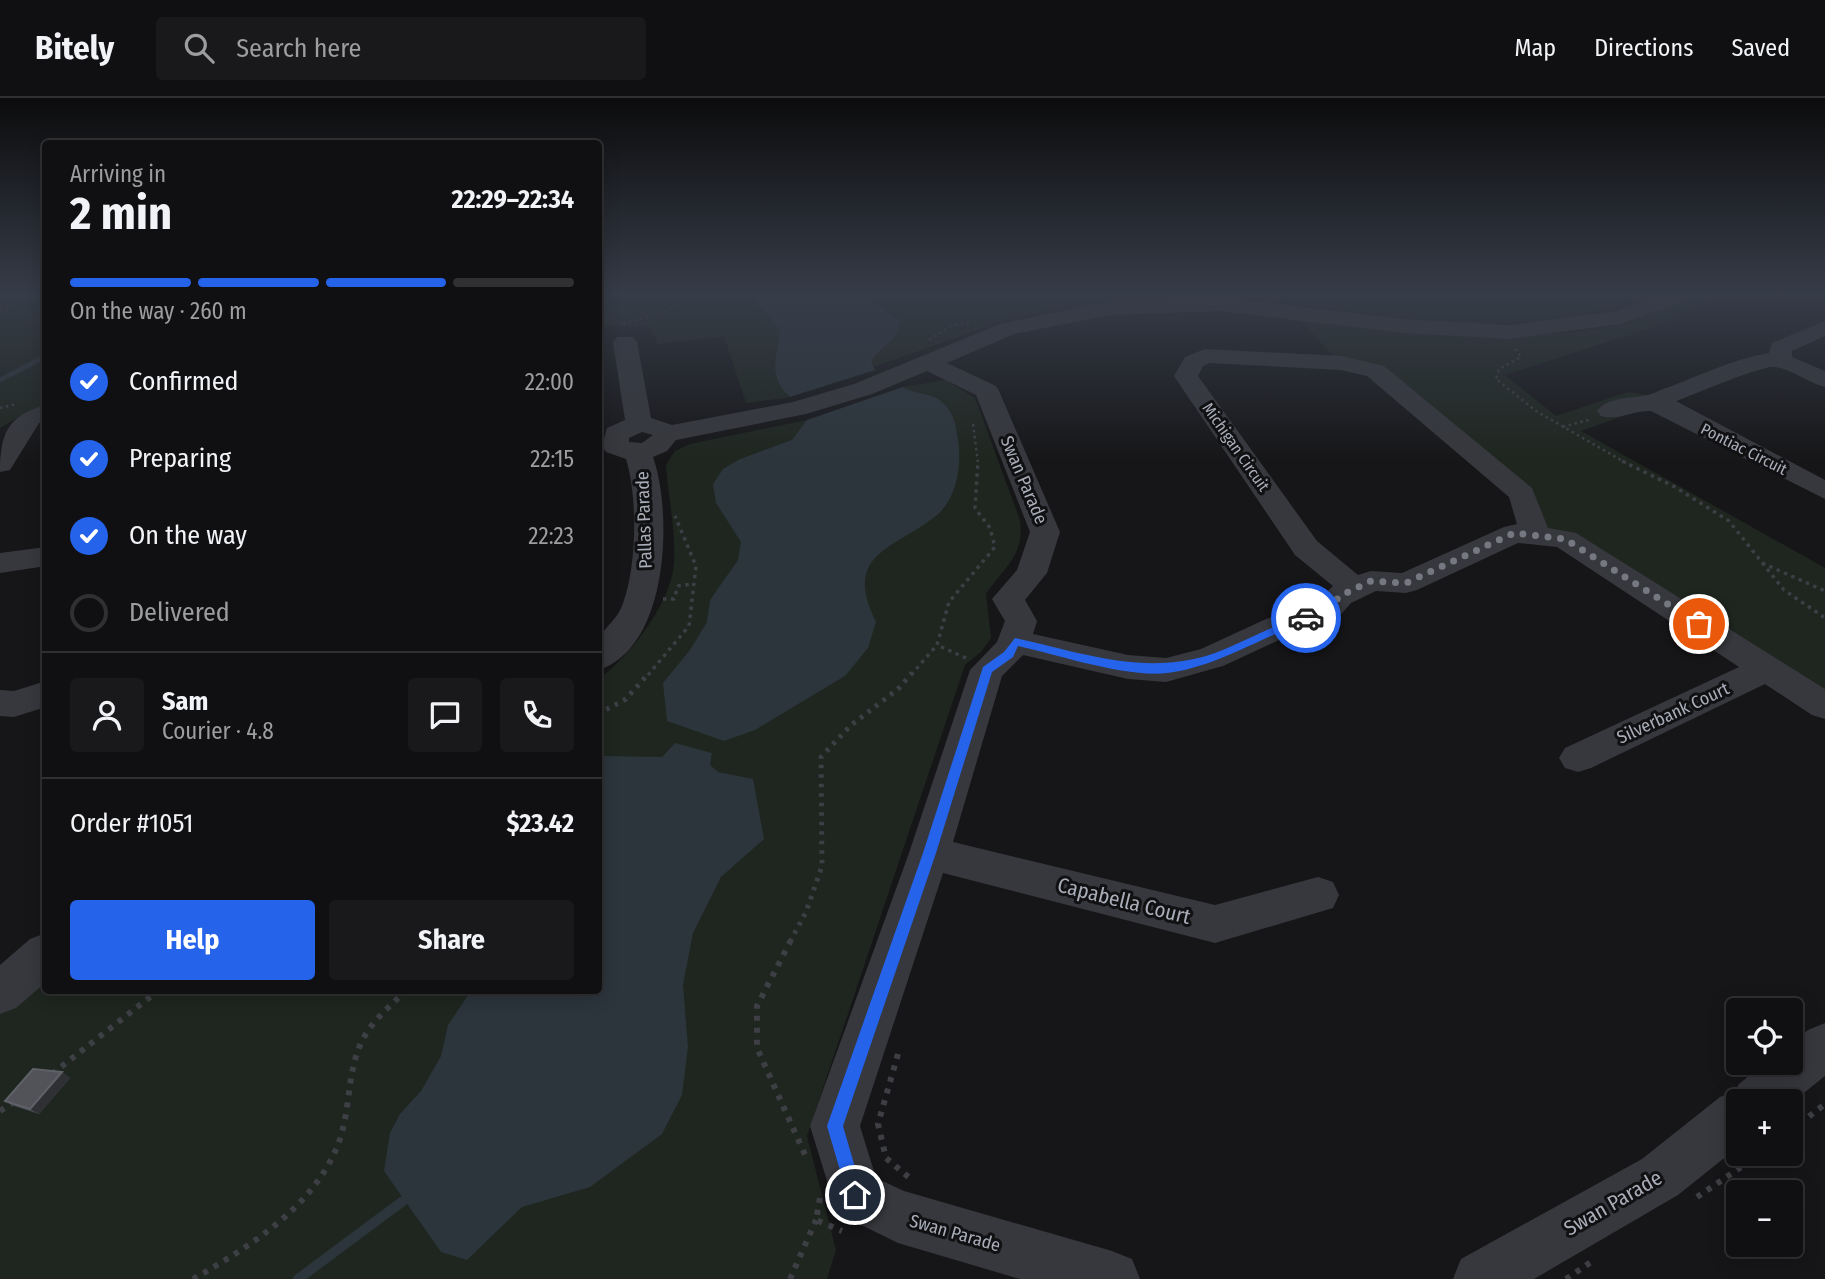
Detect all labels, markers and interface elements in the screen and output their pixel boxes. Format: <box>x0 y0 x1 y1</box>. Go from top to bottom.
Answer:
search box <box>156 17 646 80</box>
text: Bitely <box>35 28 114 68</box>
icon: search <box>180 29 218 67</box>
text: Search here <box>236 33 361 64</box>
text: Map <box>1515 34 1556 62</box>
text: Directions <box>1594 34 1693 62</box>
text: Saved <box>1731 34 1790 62</box>
text: Arriving in <box>70 160 166 188</box>
text: 22:29–22:34 <box>451 184 574 215</box>
text: 2 min <box>70 186 172 241</box>
text: On the way · 260 m <box>70 297 247 325</box>
icon: check <box>70 363 108 401</box>
text: Confirmed <box>129 366 239 397</box>
text: 22:00 <box>525 368 574 396</box>
street label: Michigan Circuit <box>1198 399 1274 496</box>
street label: Pontiac Circuit <box>1698 419 1791 479</box>
street label: Swan Parade <box>996 433 1052 527</box>
icon: check <box>70 440 108 478</box>
text: Preparing <box>129 443 231 474</box>
text: 22:15 <box>530 445 574 473</box>
street label: Pallas Parade <box>631 471 657 569</box>
icon: check <box>70 517 108 555</box>
text: On the way <box>129 520 247 551</box>
text: 22:23 <box>528 522 574 550</box>
courier <box>1271 583 1341 653</box>
pin <box>1669 594 1729 654</box>
text: Delivered <box>129 597 230 628</box>
icon: car <box>1287 599 1325 637</box>
icon: bag <box>1680 605 1718 643</box>
street label: Silverbank Court <box>1613 677 1733 749</box>
button: person <box>70 678 144 752</box>
button: chat <box>408 678 482 752</box>
button: phone <box>500 678 574 752</box>
text: Sam <box>162 686 208 717</box>
text: Courier · 4.8 <box>162 717 274 745</box>
text: Order #1051 <box>70 808 193 839</box>
text: $23.42 <box>506 808 574 839</box>
street label: Capabella Court <box>1055 872 1193 930</box>
button: Help <box>70 900 315 980</box>
button: Share <box>329 900 574 980</box>
map controls <box>1726 998 1803 1257</box>
button: locate <box>1726 998 1803 1075</box>
button: + <box>1726 1089 1803 1166</box>
street label: Swan Parade <box>1559 1164 1667 1242</box>
pin <box>825 1165 885 1225</box>
icon: home <box>836 1176 874 1214</box>
button: − <box>1726 1180 1803 1257</box>
street label: Swan Parade <box>907 1210 1003 1256</box>

